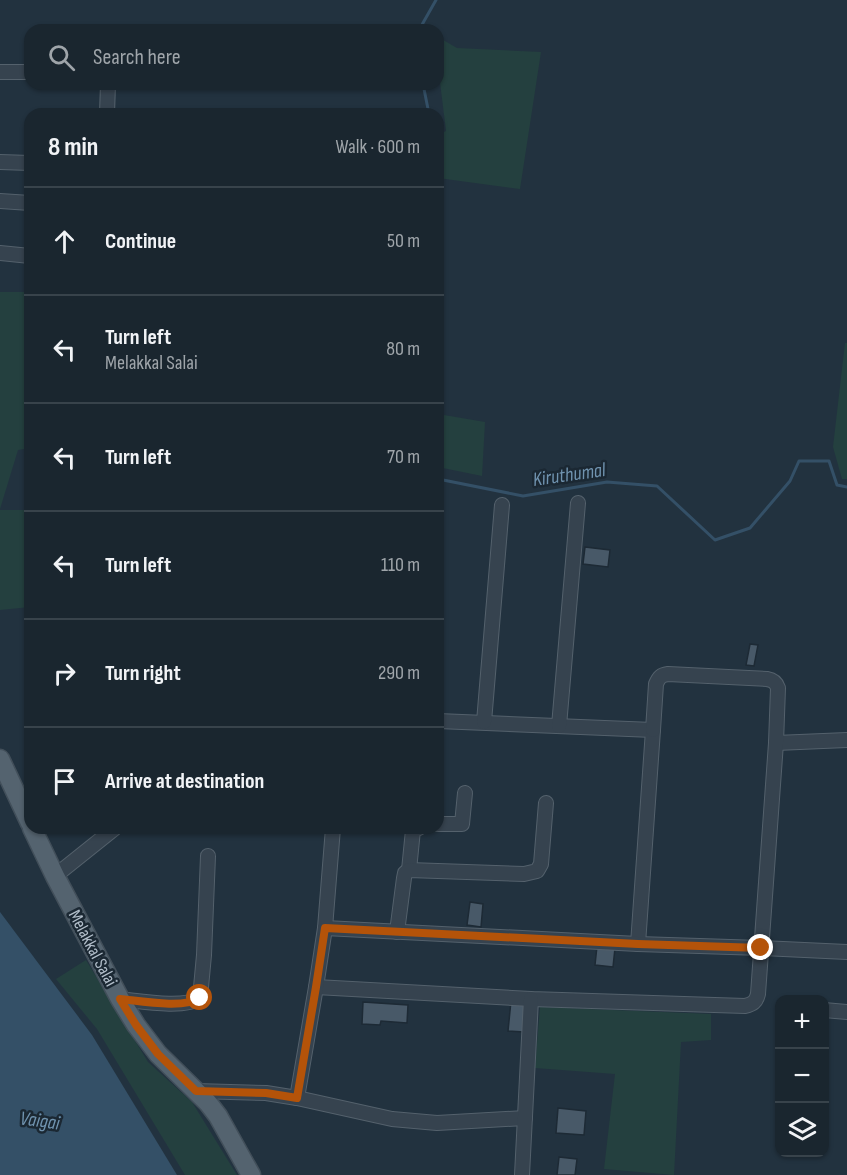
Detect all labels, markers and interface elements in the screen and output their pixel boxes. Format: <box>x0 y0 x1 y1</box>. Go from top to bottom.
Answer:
search box <box>24 24 444 90</box>
icon: search <box>45 41 78 74</box>
text: Search here <box>93 44 180 71</box>
text: 8 min <box>48 132 98 163</box>
text: Walk · 600 m <box>336 135 420 159</box>
icon: ahead <box>48 225 81 258</box>
text: Continue <box>105 228 176 255</box>
text: 50 m <box>387 229 420 253</box>
text: Turn left <box>105 324 171 351</box>
icon: left <box>48 333 81 366</box>
text: 80 m <box>386 337 420 361</box>
text: Melakkal Salai <box>105 351 198 375</box>
icon: left <box>48 441 81 474</box>
text: Turn left <box>105 444 171 471</box>
text: 70 m <box>387 445 420 469</box>
water label: Kiruthumal <box>531 458 608 492</box>
icon: left <box>48 549 81 582</box>
text: Turn left <box>105 552 171 579</box>
text: 110 m <box>381 553 420 577</box>
icon: right <box>48 657 81 690</box>
text: Turn right <box>105 660 181 687</box>
text: 290 m <box>378 661 420 685</box>
icon: arrive <box>48 765 81 798</box>
text: Arrive at destination <box>105 768 264 795</box>
street label: Melakkal Salai <box>64 907 121 990</box>
route end <box>747 934 773 960</box>
route start <box>186 984 212 1010</box>
map controls <box>775 995 829 1157</box>
button: + <box>775 995 829 1049</box>
button: − <box>775 1049 829 1103</box>
button: layers <box>775 1103 829 1157</box>
water label: Vaigai <box>18 1106 63 1136</box>

